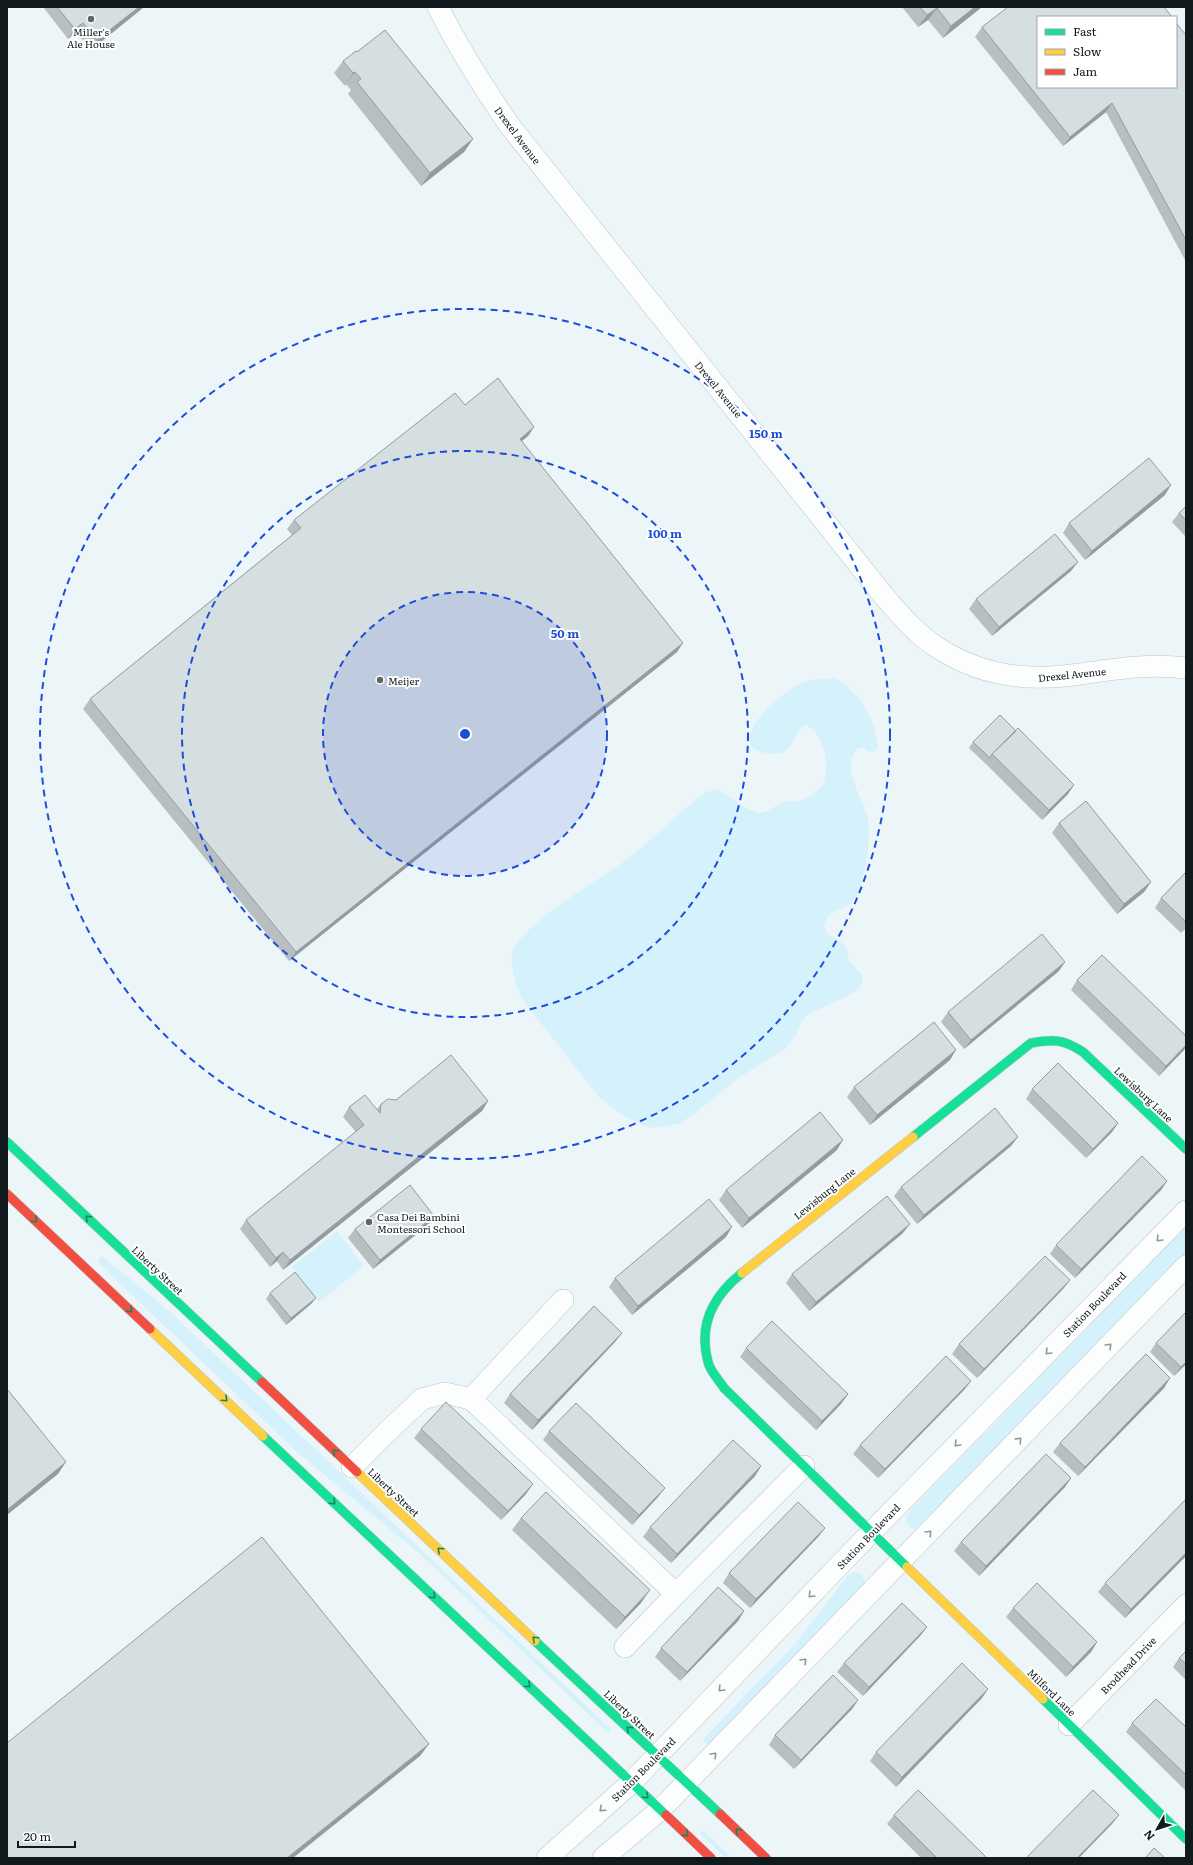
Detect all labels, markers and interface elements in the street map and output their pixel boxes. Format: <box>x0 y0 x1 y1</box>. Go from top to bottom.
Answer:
marker: Miller's Ale House <box>86 14 96 24</box>
legend <box>1037 16 1177 88</box>
text: Fast <box>1073 22 1097 40</box>
place label: Miller's Ale House <box>67 24 115 51</box>
text: Slow <box>1073 42 1102 60</box>
text: Jam <box>1073 62 1098 80</box>
street label: Drexel Avenue <box>491 103 545 167</box>
street label: Drexel Avenue <box>692 358 746 420</box>
text: 150 m <box>749 424 783 442</box>
text: 100 m <box>648 524 682 542</box>
text: 50 m <box>551 624 579 642</box>
street label: Drexel Avenue <box>1037 663 1107 685</box>
place label: Meijer <box>388 673 420 688</box>
marker: Meijer <box>375 675 385 685</box>
centre of rings <box>458 727 472 741</box>
street label: Lewisburg Lane <box>1111 1063 1177 1125</box>
street label: Lewisburg Lane <box>790 1163 858 1223</box>
place label: Casa Dei Bambini Montessori School <box>377 1209 466 1236</box>
one-way arrow <box>85 1215 93 1223</box>
one-way arrow <box>31 1216 38 1223</box>
marker: Casa Dei Bambini Montessori School <box>364 1217 374 1227</box>
one-way arrow <box>1156 1234 1164 1242</box>
street label: Liberty Street <box>129 1242 187 1298</box>
street label: Station Boulevard <box>1059 1268 1129 1340</box>
one-way arrow <box>125 1305 133 1312</box>
one-way arrow <box>1104 1343 1112 1351</box>
one-way arrow <box>1045 1347 1053 1355</box>
one-way arrow <box>220 1394 227 1401</box>
one-way arrow <box>1014 1437 1022 1445</box>
one-way arrow <box>954 1439 962 1447</box>
one-way arrow <box>332 1449 340 1456</box>
street label: Liberty Street <box>365 1464 423 1520</box>
one-way arrow <box>329 1497 336 1504</box>
street label: Station Boulevard <box>833 1500 903 1572</box>
one-way arrow <box>924 1530 932 1538</box>
one-way arrow <box>437 1548 445 1555</box>
one-way arrow <box>808 1590 816 1598</box>
one-way arrow <box>428 1591 436 1599</box>
street label: Brodhead Drive <box>1097 1633 1159 1697</box>
one-way arrow <box>532 1637 540 1644</box>
one-way arrow <box>800 1658 807 1666</box>
street label: Milford Lane <box>1024 1665 1080 1719</box>
one-way arrow <box>523 1680 531 1688</box>
one-way arrow <box>718 1684 726 1692</box>
street label: Liberty Street <box>601 1686 659 1742</box>
one-way arrow <box>626 1726 634 1733</box>
street label: Station Boulevard <box>607 1733 679 1805</box>
one-way arrow <box>709 1752 717 1760</box>
one-way arrow <box>641 1792 648 1799</box>
one-way arrow <box>599 1804 607 1811</box>
north arrow <box>1137 1809 1177 1849</box>
scale bar <box>18 1823 75 1849</box>
text: 20 m <box>24 1827 51 1845</box>
text: N <box>1139 1827 1158 1845</box>
one-way arrow <box>681 1829 689 1837</box>
one-way arrow <box>735 1829 742 1836</box>

